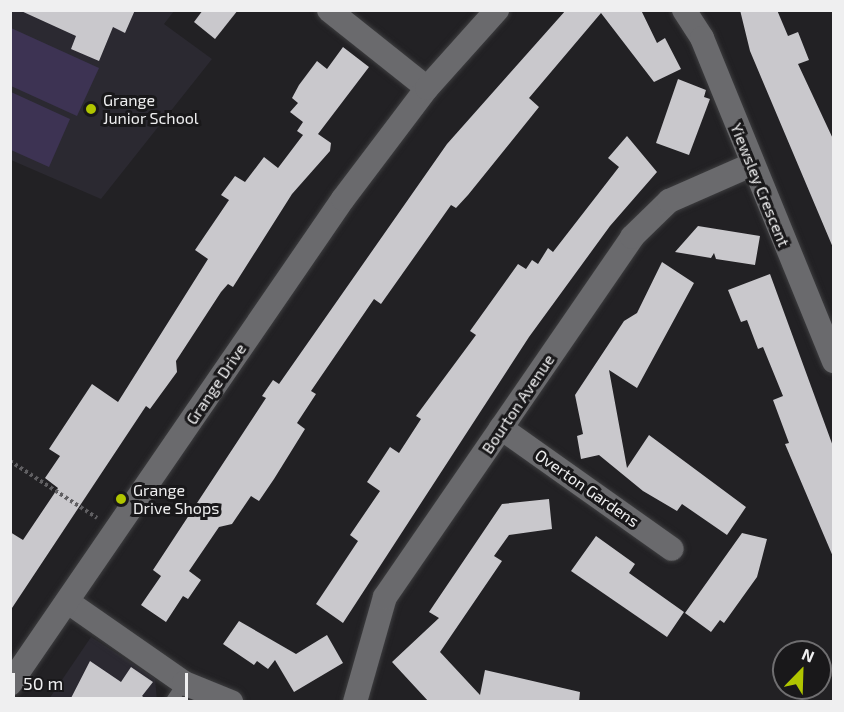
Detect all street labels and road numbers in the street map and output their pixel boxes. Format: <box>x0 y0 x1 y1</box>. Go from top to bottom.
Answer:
street label: Yiewsley Crescent <box>726 120 794 250</box>
street label: Grange Drive <box>182 340 250 428</box>
street label: Bourton Avenue <box>478 350 558 458</box>
street label: Overton Gardens <box>531 445 643 531</box>

